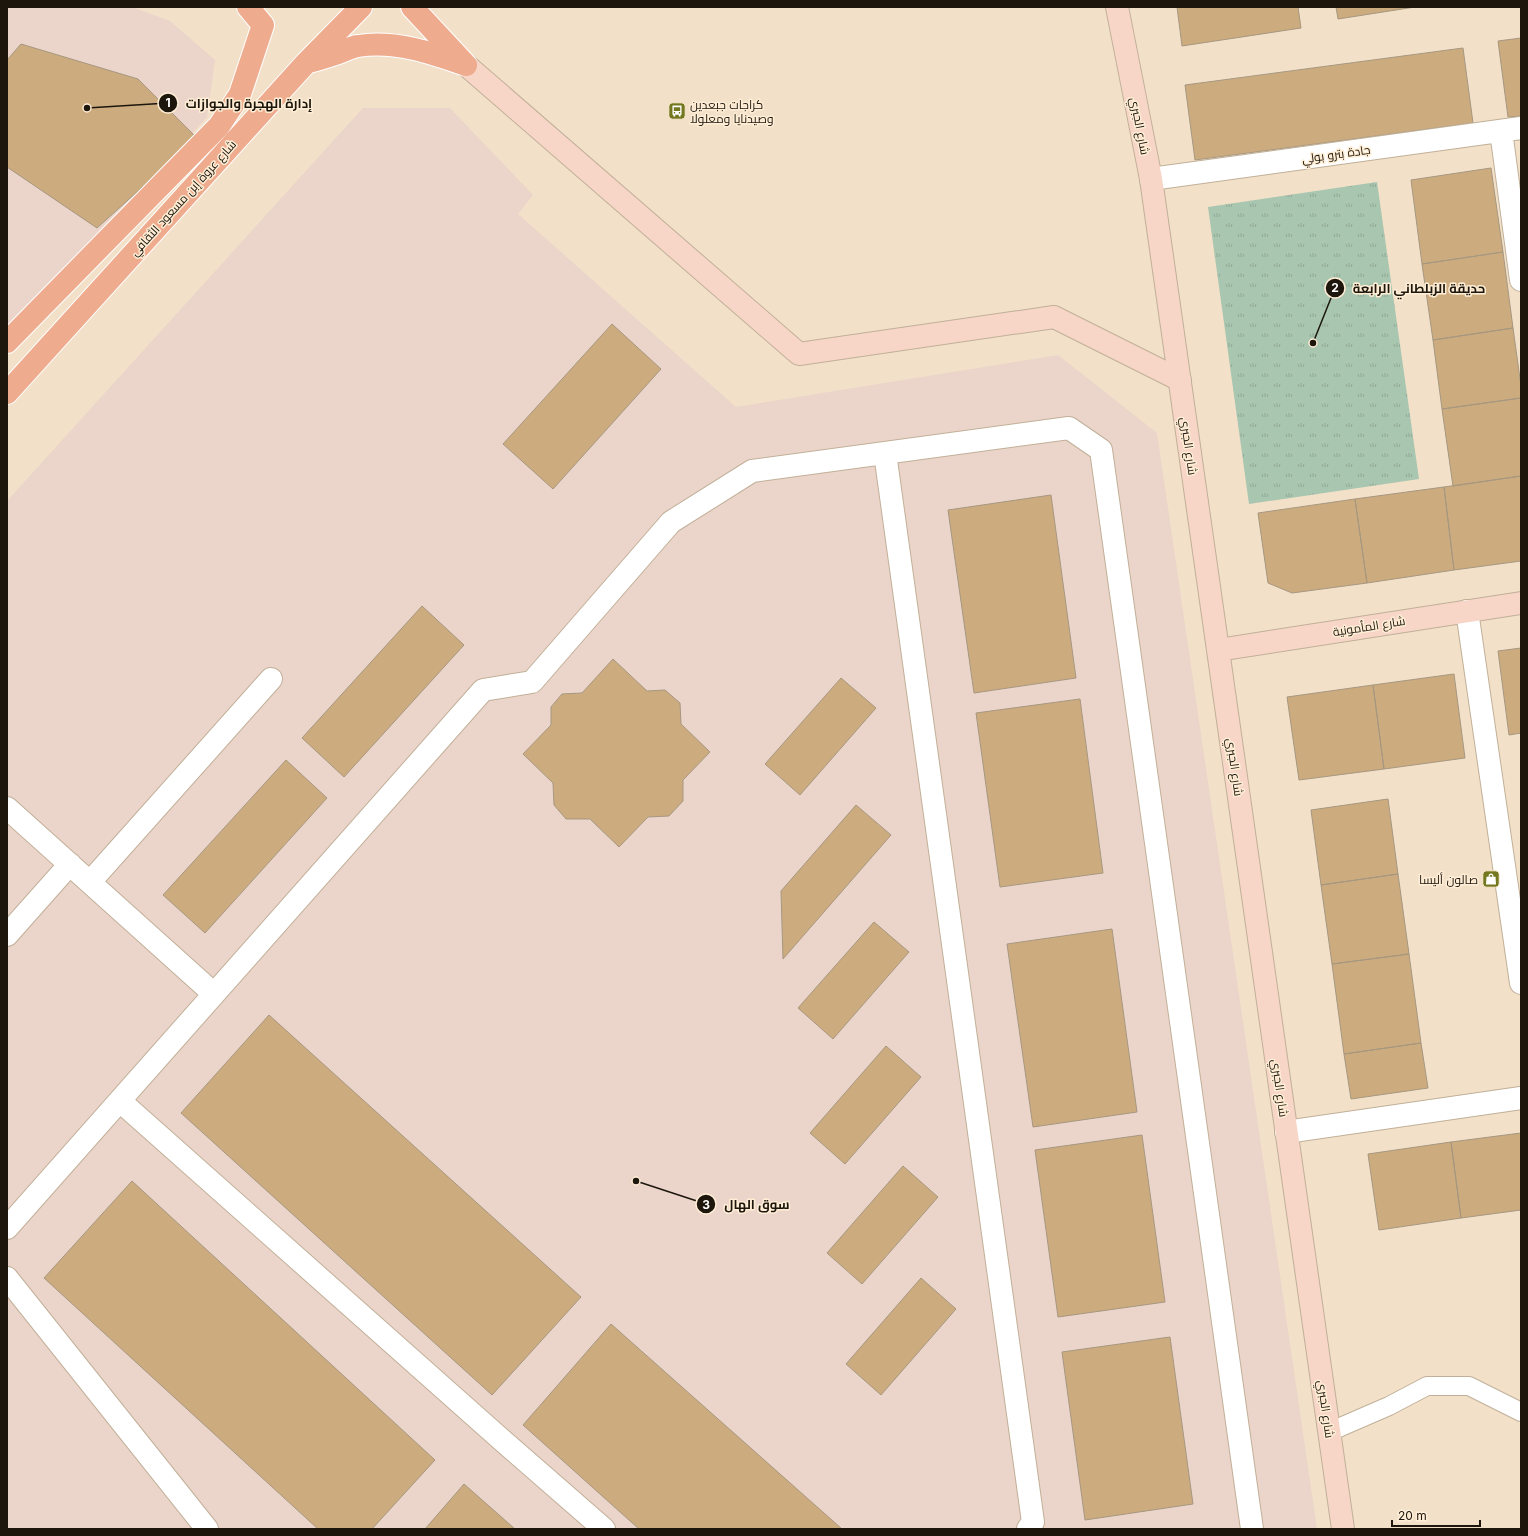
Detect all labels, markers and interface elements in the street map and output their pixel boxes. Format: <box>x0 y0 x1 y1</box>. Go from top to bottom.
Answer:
callout: إدارة الهجرة والجوازات <box>158 91 321 116</box>
text: 1 <box>165 95 171 110</box>
text: إدارة الهجرة والجوازات <box>186 95 312 112</box>
street label: شارع الجبري <box>1124 96 1153 157</box>
place label: كراجات جبعدين وصيدنايا ومعلولا <box>690 97 773 126</box>
bus stop icon: كراجات جبعدين وصيدنايا ومعلولا <box>667 101 687 121</box>
street label: شارع عروة إبن مسعود الثقافي <box>127 137 241 261</box>
street label: جادة بترو بولي <box>1301 142 1372 169</box>
callout: حديقة الزبلطاني الرابعة <box>1325 276 1493 301</box>
text: 2 <box>1331 280 1339 295</box>
text: حديقة الزبلطاني الرابعة <box>1353 280 1485 300</box>
street label: شارع الجبري <box>1175 416 1200 476</box>
street label: شارع المأمونية <box>1332 613 1406 640</box>
street label: شارع الجبري <box>1221 737 1246 797</box>
shop icon: صالون أليسا <box>1481 869 1501 889</box>
place label: صالون أليسا <box>1419 872 1478 887</box>
street label: شارع الجبري <box>1266 1058 1291 1118</box>
callout: سوق الهال <box>696 1192 797 1217</box>
text: سوق الهال <box>724 1196 790 1213</box>
text: 3 <box>702 1197 710 1212</box>
street label: شارع الجبري <box>1312 1379 1337 1439</box>
scale bar <box>1392 1502 1480 1528</box>
text: 20 m <box>1398 1508 1427 1523</box>

